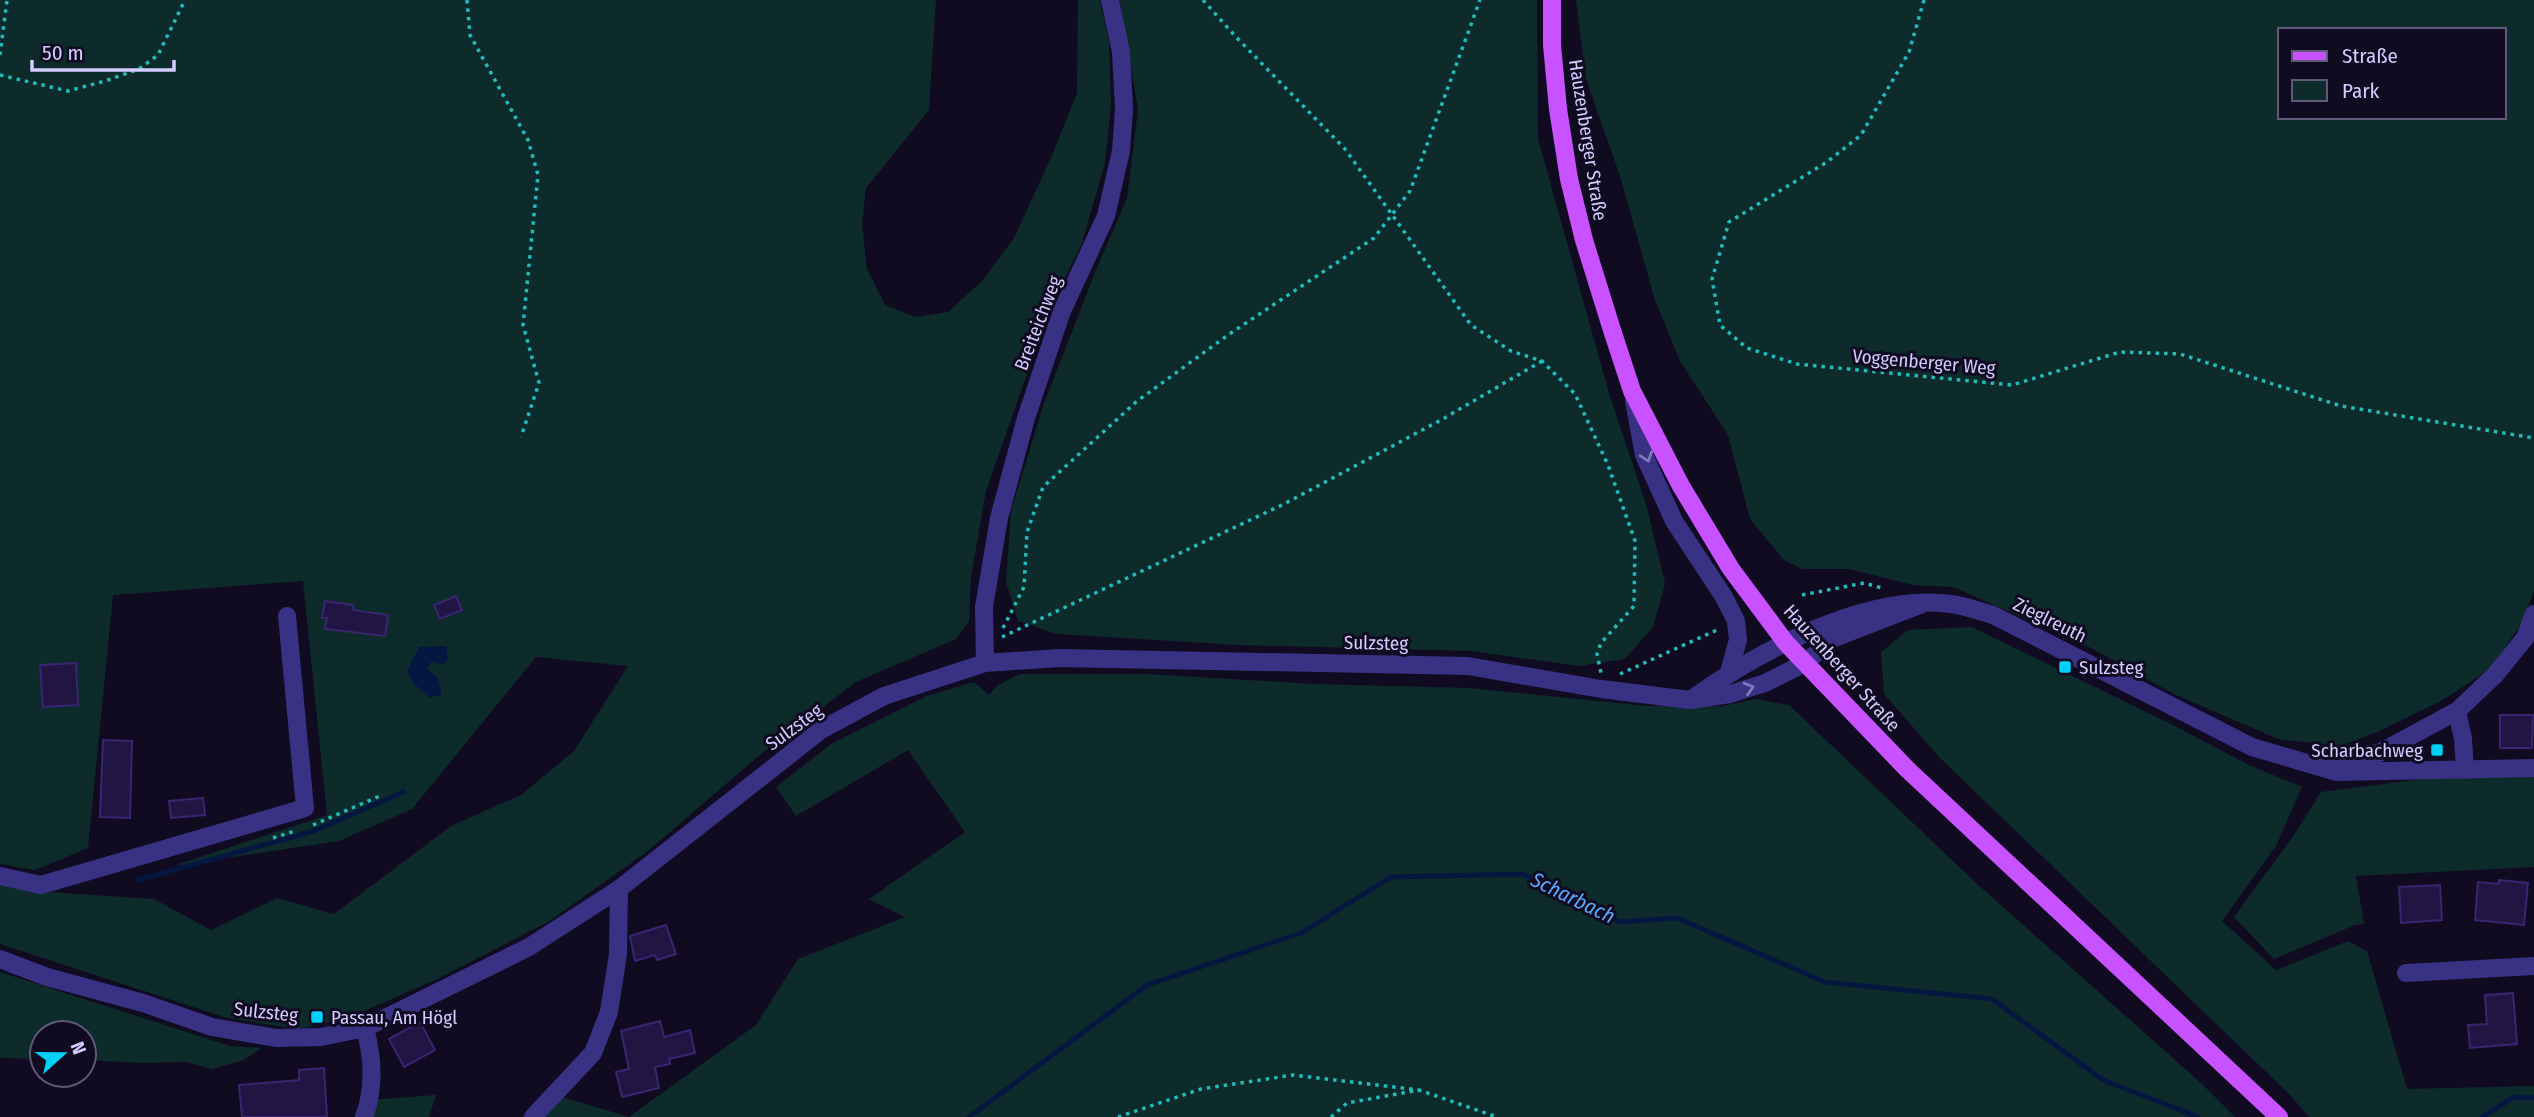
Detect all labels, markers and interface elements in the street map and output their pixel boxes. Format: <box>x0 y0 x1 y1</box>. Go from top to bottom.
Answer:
scale bar <box>32 28 173 72</box>
legend <box>2278 28 2506 119</box>
text: 50 m <box>42 40 84 66</box>
text: Straße <box>2342 43 2398 69</box>
street label: Hauzenberger Straße <box>1564 58 1612 222</box>
text: Park <box>2342 78 2380 104</box>
street label: Breiteichweg <box>1009 272 1067 374</box>
street label: Voggenberger Weg <box>1852 344 1997 380</box>
one-way arrow <box>1638 451 1653 463</box>
street label: Zieglreuth <box>2010 592 2090 648</box>
street label: Hauzenberger Straße <box>1779 600 1905 736</box>
street label: Sulzsteg <box>1344 631 1408 655</box>
place label: Sulzsteg <box>2079 656 2143 679</box>
marker: Sulzsteg <box>2057 659 2073 675</box>
one-way arrow <box>1743 681 1755 696</box>
street label: Sulzsteg <box>761 699 827 755</box>
place label: Scharbachweg <box>2311 739 2423 762</box>
marker: Scharbachweg <box>2429 742 2445 758</box>
water label: Scharbach <box>1526 866 1619 929</box>
street label: Sulzsteg <box>233 997 299 1027</box>
place label: Passau, Am Högl <box>331 1006 457 1029</box>
marker: Passau, Am Högl <box>309 1009 325 1025</box>
north arrow <box>28 1019 98 1089</box>
text: N <box>66 1039 91 1058</box>

